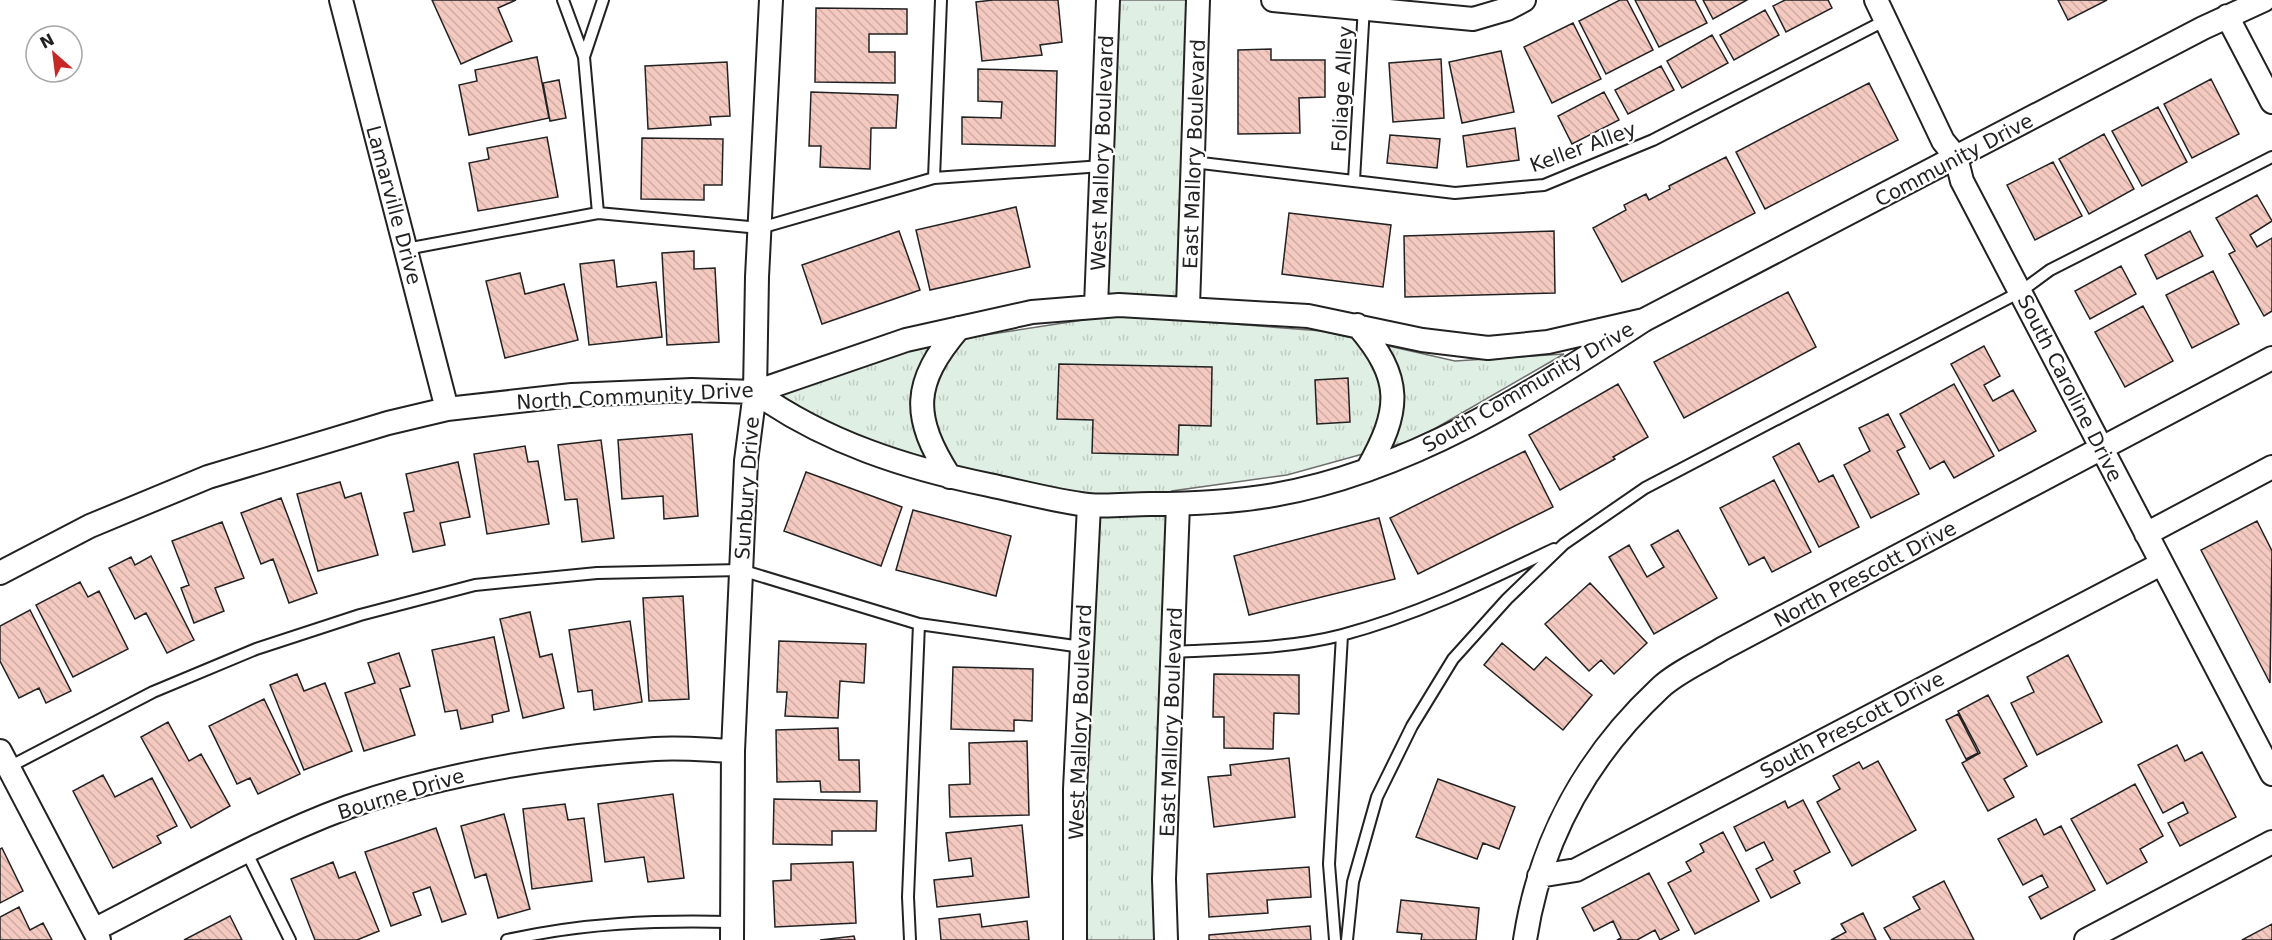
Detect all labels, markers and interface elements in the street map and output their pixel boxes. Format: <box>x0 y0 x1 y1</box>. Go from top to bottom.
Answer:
north arrow <box>24 24 84 84</box>
street label: Foliage Alley <box>1327 25 1357 153</box>
text: N <box>37 30 58 53</box>
street label: West Mallory Boulevard <box>1086 35 1118 271</box>
street label: East Mallory Boulevard <box>1178 39 1210 269</box>
street label: Community Drive <box>1871 108 2037 212</box>
street label: Keller Alley <box>1527 117 1640 177</box>
street label: Lamarville Drive <box>361 123 427 287</box>
street label: South Caroline Drive <box>2012 291 2128 485</box>
street label: South Community Drive <box>1418 317 1638 457</box>
street label: North Community Drive <box>516 378 754 414</box>
street label: Sunbury Drive <box>730 416 764 560</box>
street label: North Prescott Drive <box>1770 516 1960 632</box>
street label: West Mallory Boulevard <box>1064 604 1096 840</box>
street label: East Mallory Boulevard <box>1155 607 1187 837</box>
street label: South Prescott Drive <box>1756 666 1948 784</box>
street label: Bourne Drive <box>335 763 467 825</box>

